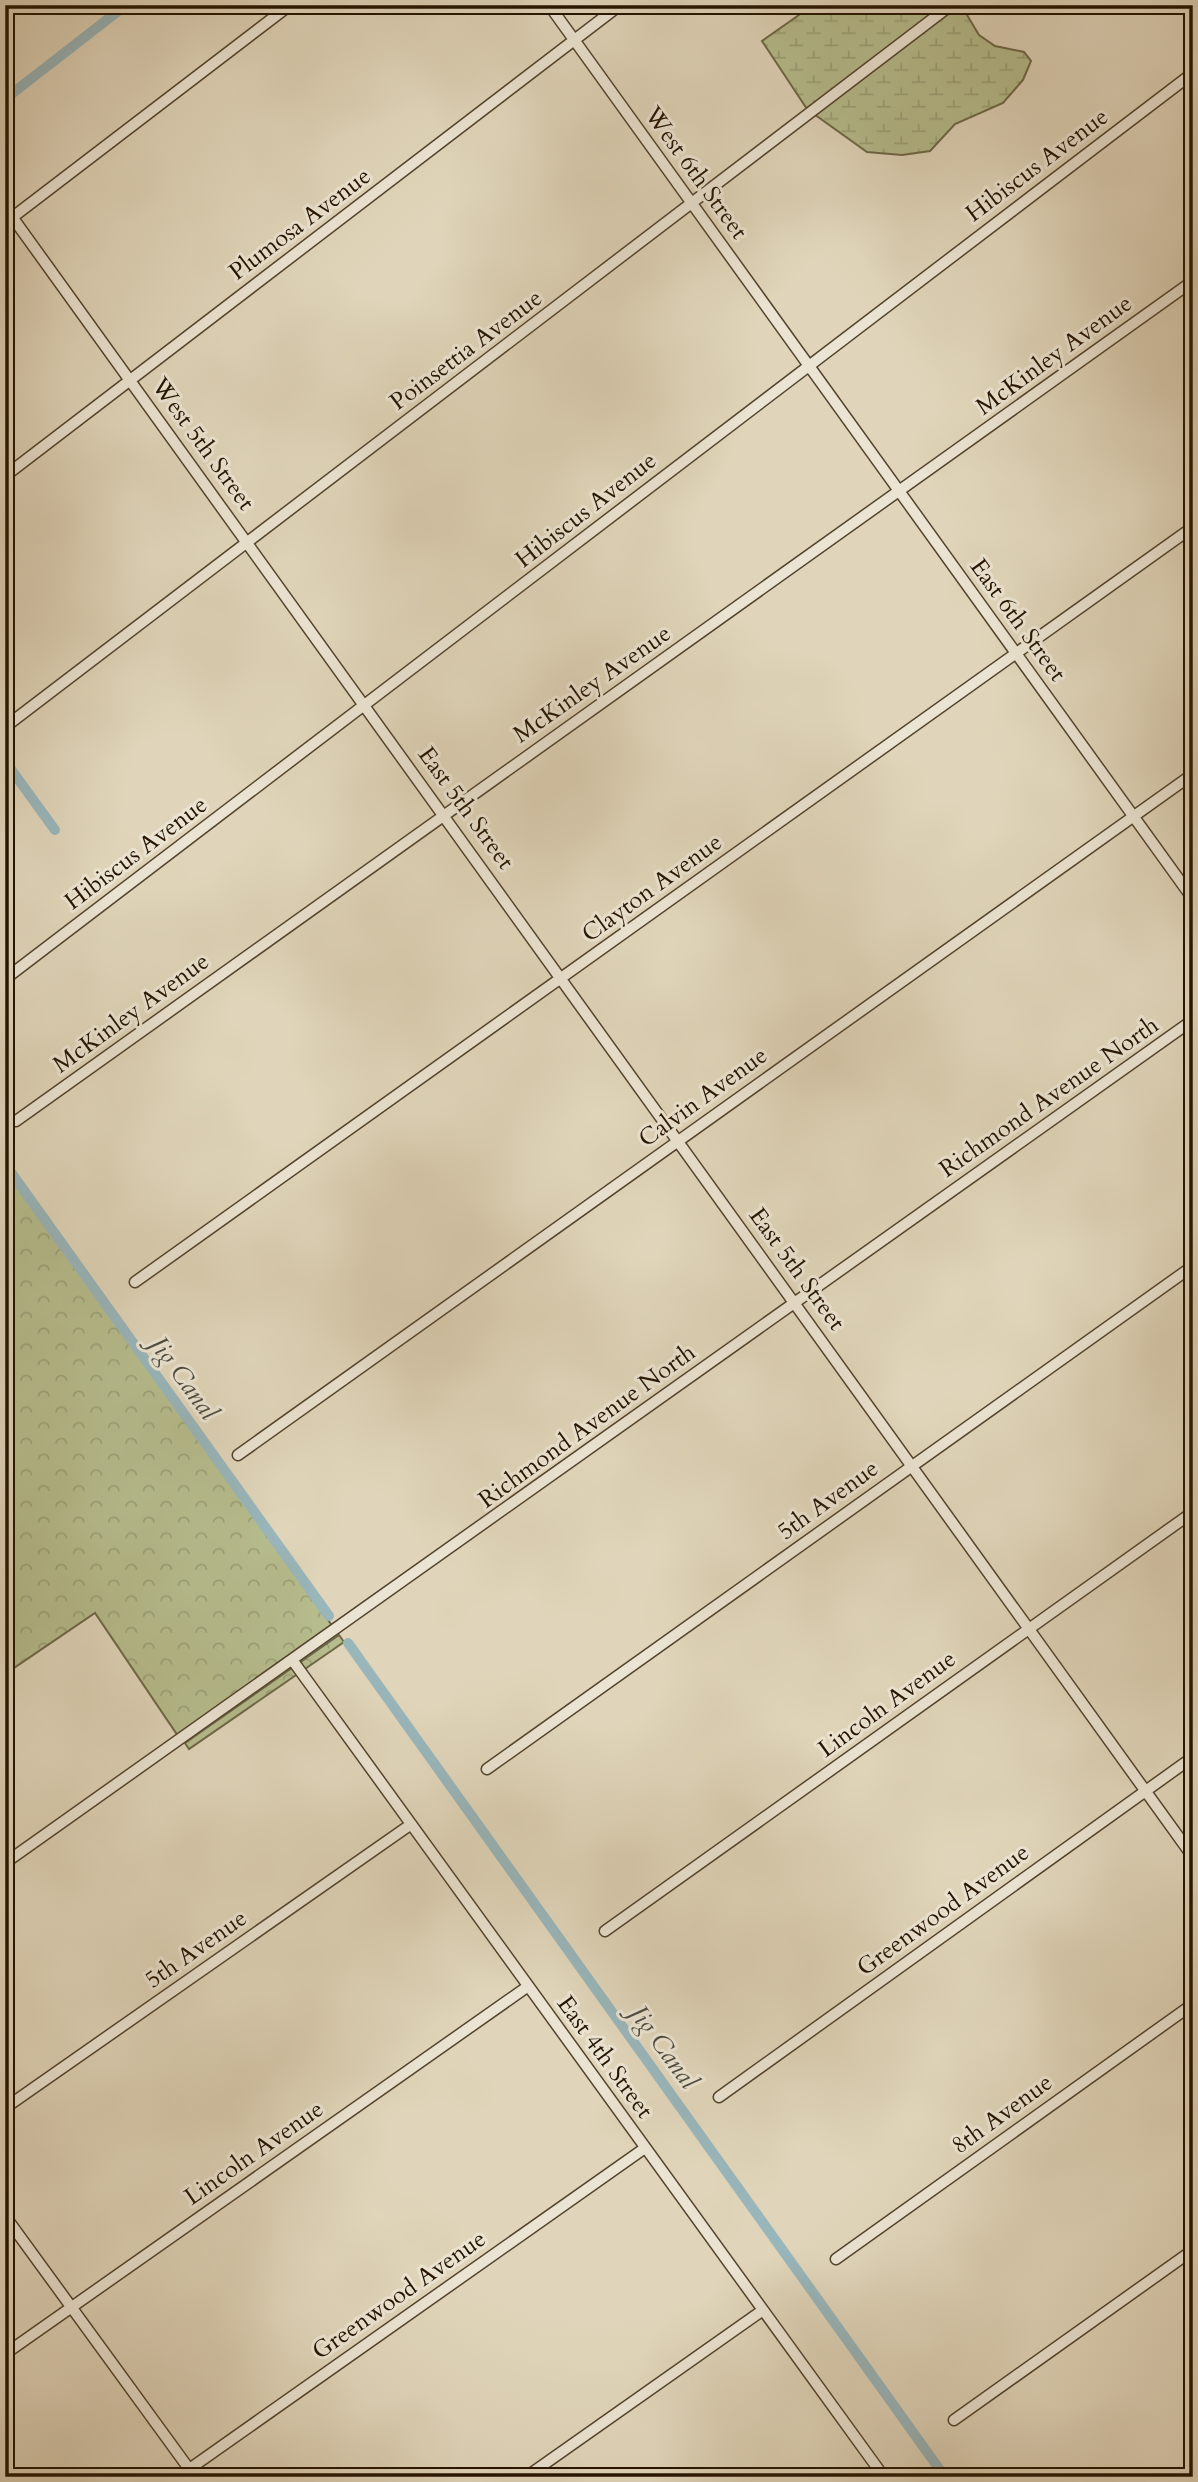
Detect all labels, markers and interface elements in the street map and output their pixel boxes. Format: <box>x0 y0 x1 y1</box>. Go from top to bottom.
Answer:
street label: West 6th Street <box>636 99 756 246</box>
street label: Hibiscus Avenue <box>959 100 1115 230</box>
street label: Plumosa Avenue <box>222 160 378 288</box>
street label: Poinsettia Avenue <box>383 282 549 418</box>
street label: McKinley Avenue <box>969 287 1139 423</box>
street label: West 5th Street <box>143 370 263 517</box>
street label: Hibiscus Avenue <box>509 444 663 576</box>
street label: East 6th Street <box>962 552 1074 688</box>
street label: McKinley Avenue <box>506 617 678 751</box>
street label: East 5th Street <box>410 740 522 876</box>
street label: Hibiscus Avenue <box>58 788 214 918</box>
street label: Clayton Avenue <box>575 826 729 950</box>
street label: McKinley Avenue <box>46 945 216 1081</box>
street label: Richmond Avenue North <box>933 1009 1165 1185</box>
street label: Calvin Avenue <box>632 1039 774 1155</box>
street label: East 5th Street <box>741 1201 853 1337</box>
water label: Jig Canal <box>138 1324 227 1428</box>
street label: Richmond Avenue North <box>472 1336 702 1516</box>
street label: 5th Avenue <box>771 1452 885 1548</box>
street label: Lincoln Avenue <box>811 1643 963 1765</box>
street label: Greenwood Avenue <box>850 1836 1036 1984</box>
street label: 5th Avenue <box>138 1902 254 1996</box>
street label: East 4th Street <box>549 1989 661 2125</box>
water label: Jig Canal <box>618 1993 707 2097</box>
street label: 8th Avenue <box>945 2066 1059 2162</box>
street label: Lincoln Avenue <box>178 2093 330 2213</box>
street label: Greenwood Avenue <box>305 2223 493 2367</box>

